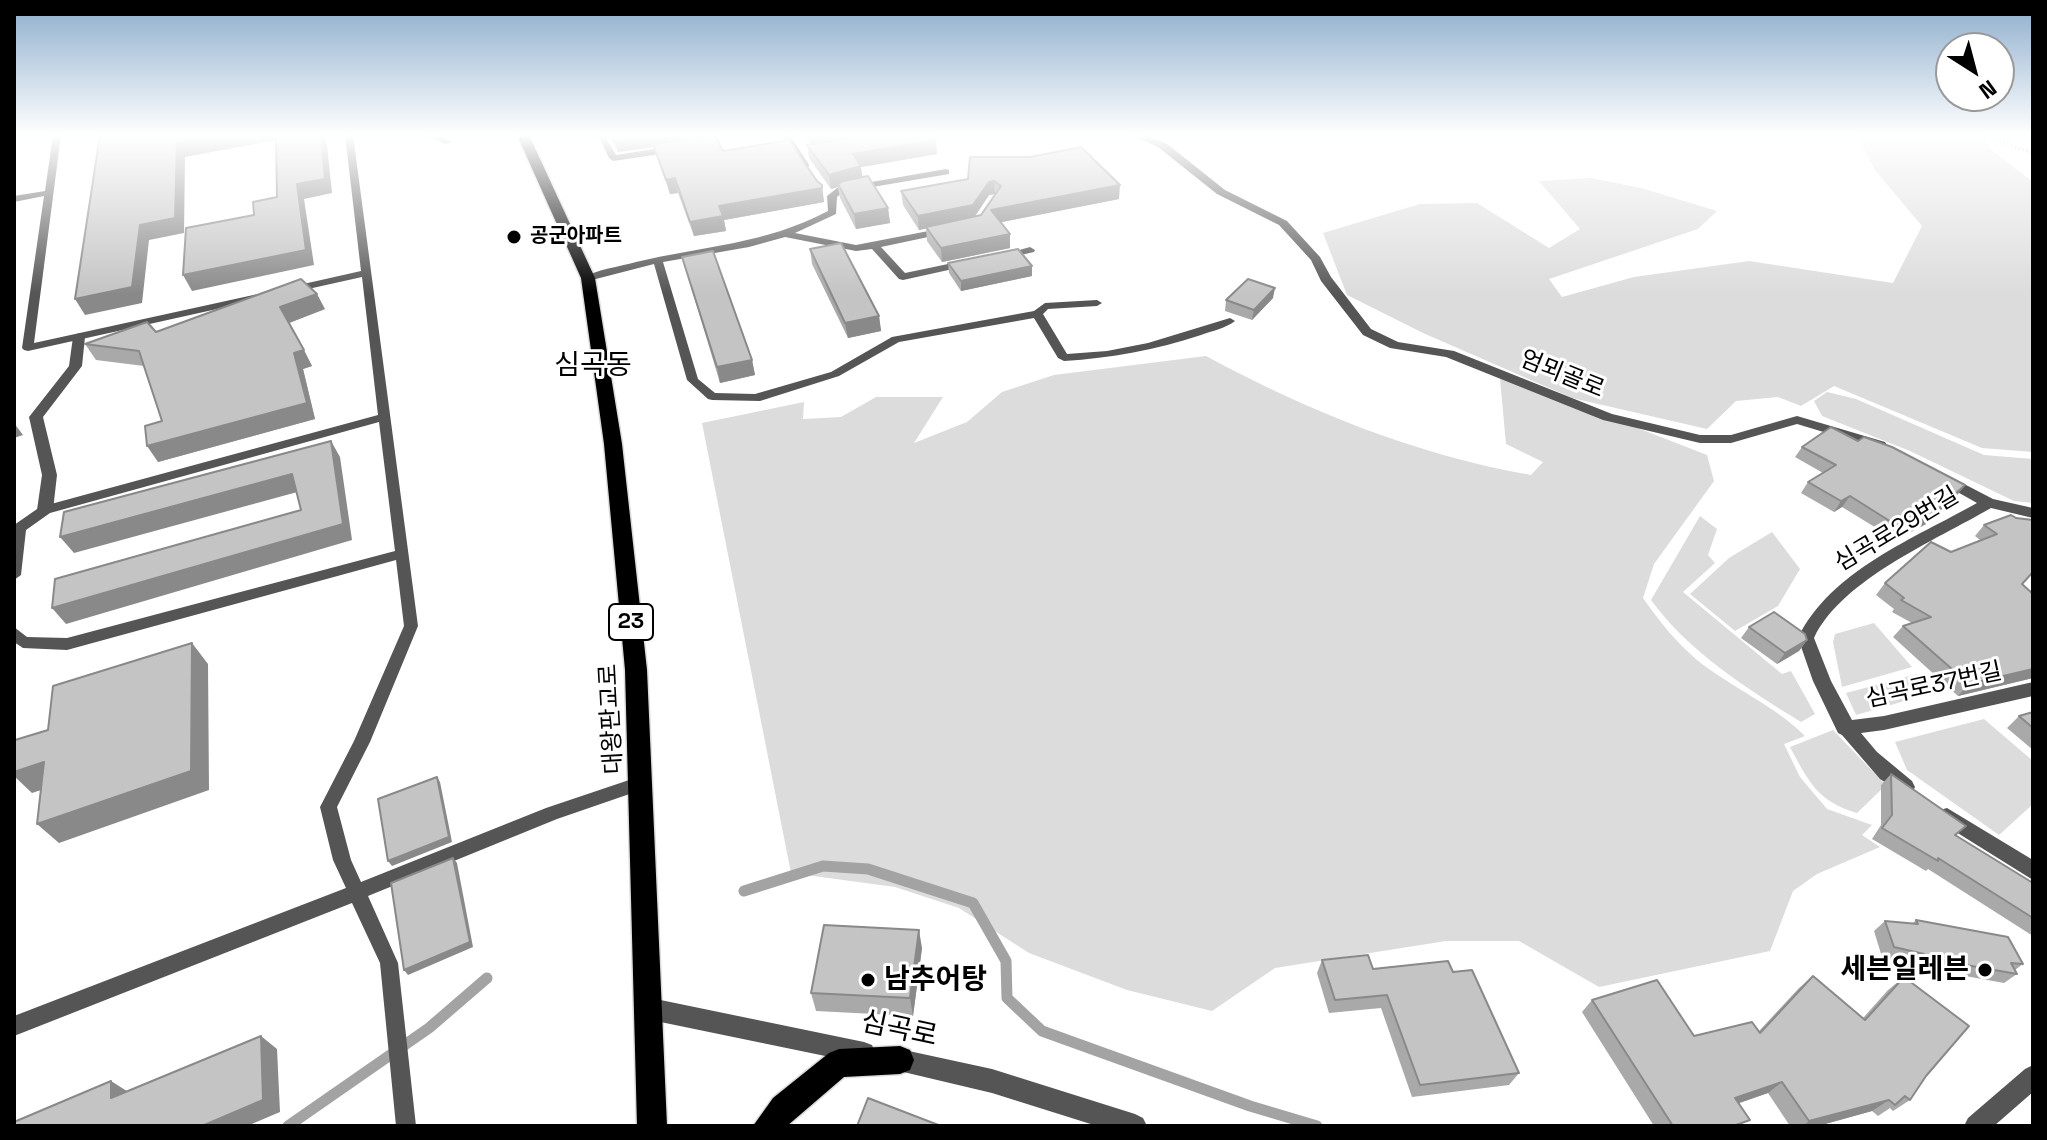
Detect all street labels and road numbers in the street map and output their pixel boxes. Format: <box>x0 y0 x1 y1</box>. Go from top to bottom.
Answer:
street label: 엄뫼골로 <box>1516 345 1608 405</box>
street label: 심곡로29번길 <box>1830 482 1964 578</box>
road number: 23 <box>609 604 653 640</box>
street label: 심곡로37번길 <box>1863 658 2005 714</box>
street label: 대왕판교로 <box>595 663 629 775</box>
street label: 심곡로 <box>858 1006 940 1054</box>

